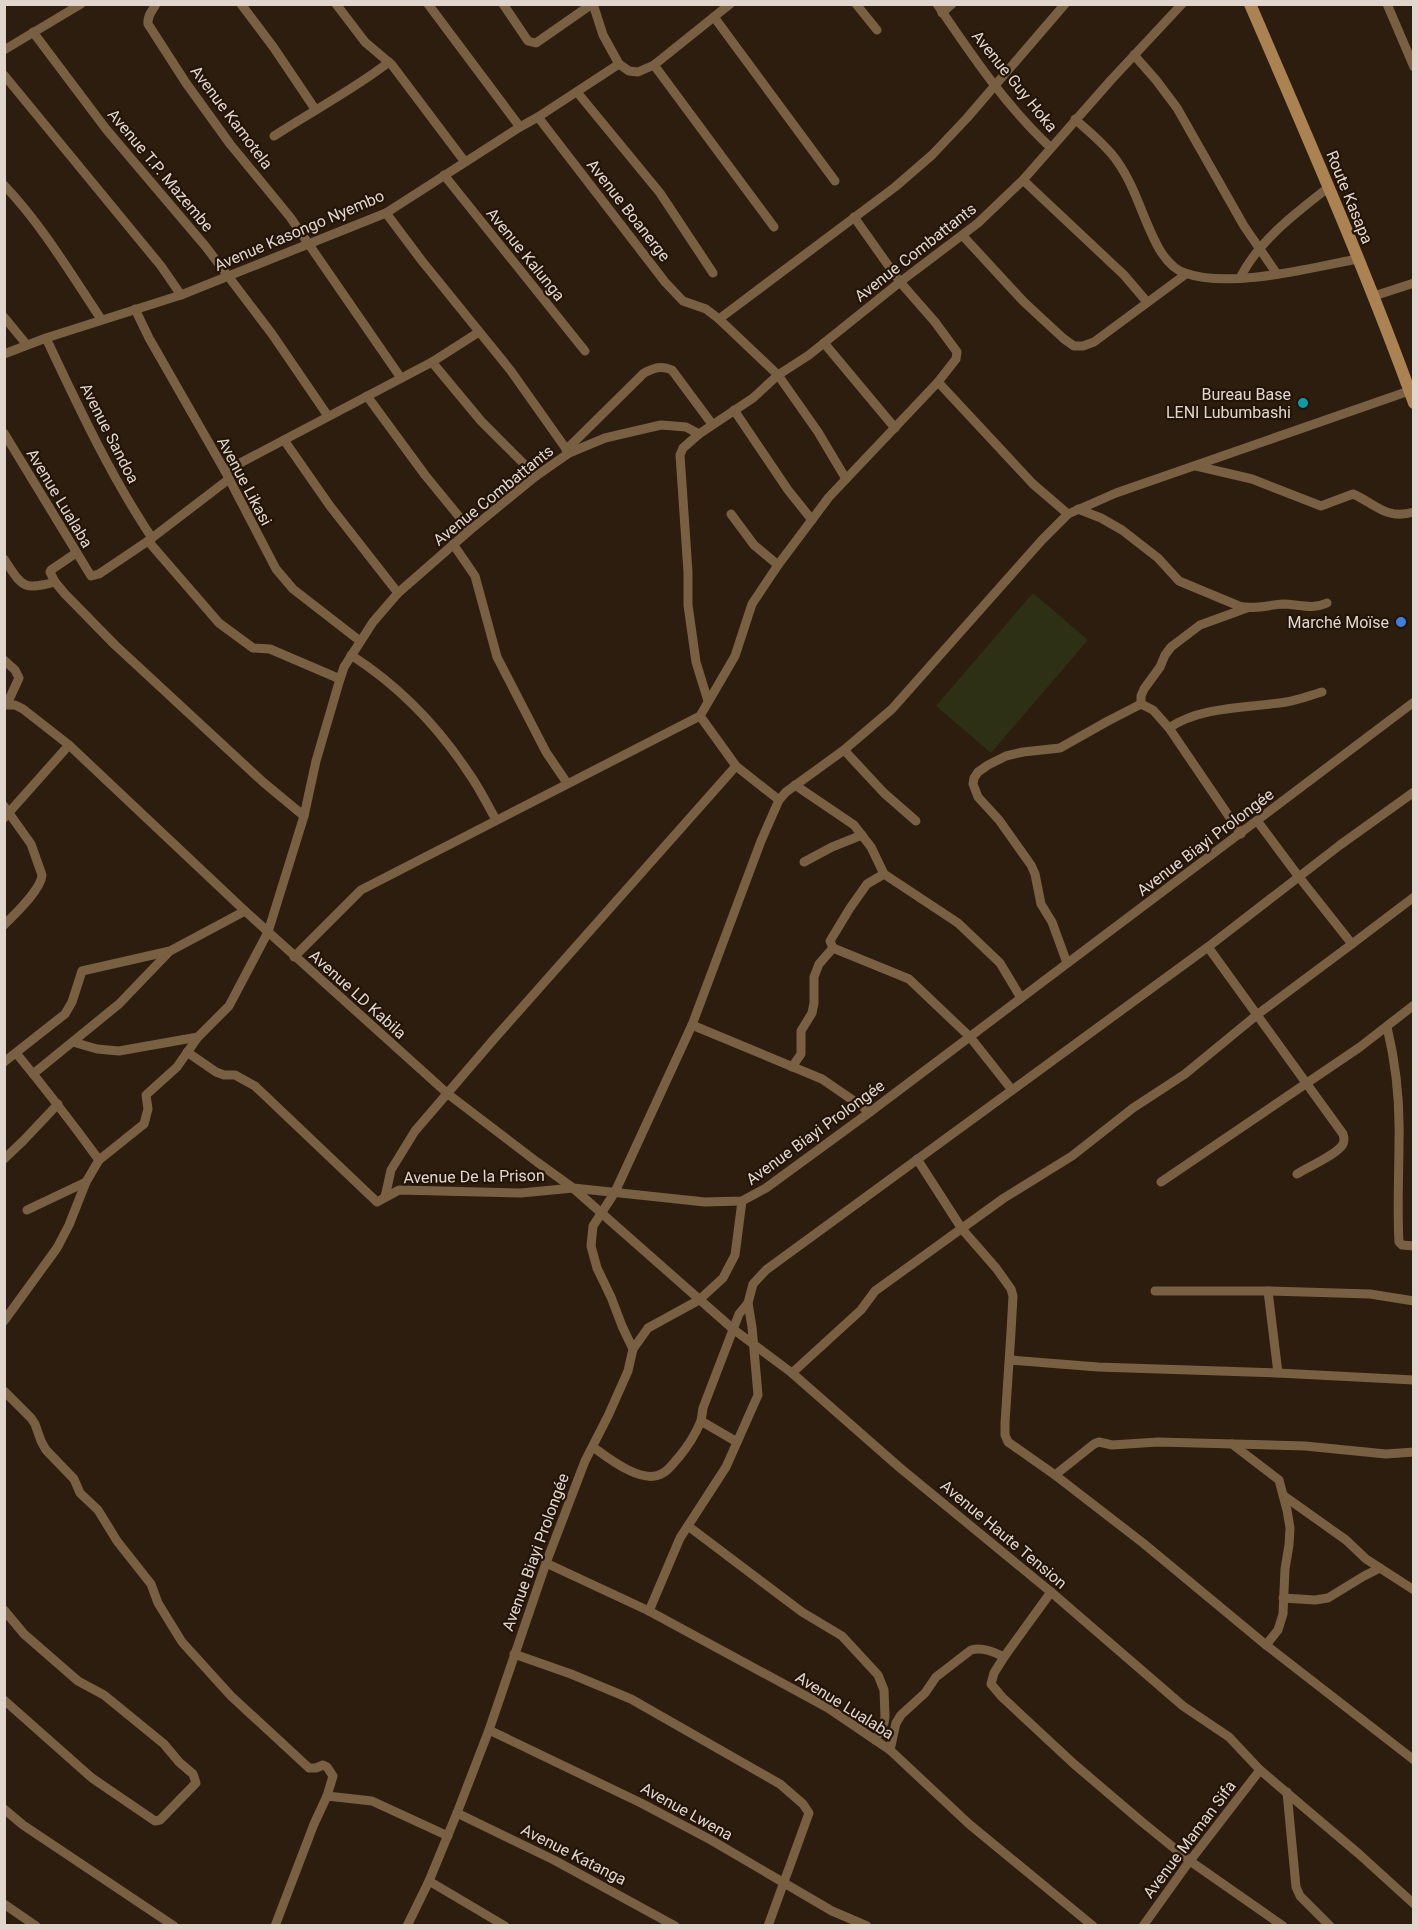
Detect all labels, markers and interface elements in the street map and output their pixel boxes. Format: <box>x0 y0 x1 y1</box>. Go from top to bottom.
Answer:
street label: Avenue Guy Hoka <box>968 27 1061 136</box>
street label: Avenue Kamotela <box>187 62 277 173</box>
street label: Avenue T.P. Mazembe <box>104 105 217 236</box>
street label: Route Kasapa <box>1322 148 1377 247</box>
street label: Avenue Boanerge <box>583 156 674 265</box>
street label: Avenue Kasongo Nyembo <box>211 186 387 275</box>
street label: Avenue Combattants <box>851 199 980 306</box>
street label: Avenue Kalunga <box>482 204 569 305</box>
street label: Avenue Sandoa <box>76 380 143 487</box>
place label: Bureau Base LENI Lubumbashi <box>1166 385 1291 422</box>
marker: Bureau Base LENI Lubumbashi <box>1296 396 1310 410</box>
street label: Avenue Likasi <box>213 434 276 529</box>
street label: Avenue Combattants <box>429 441 557 550</box>
street label: Avenue Lualaba <box>22 445 97 551</box>
place label: Marché Moïse <box>1288 613 1389 632</box>
marker: Marché Moïse <box>1394 615 1408 629</box>
street label: Avenue Biayi Prolongée <box>1133 785 1277 900</box>
street label: Avenue LD Kabila <box>305 946 410 1043</box>
street label: Avenue Biayi Prolongée <box>742 1076 888 1189</box>
street label: Avenue De la Prison <box>403 1166 545 1187</box>
street label: Avenue Biayi Prolongée <box>498 1471 573 1634</box>
street label: Avenue Haute Tension <box>937 1476 1071 1593</box>
street label: Avenue Lualaba <box>792 1668 897 1743</box>
street label: Avenue Maman Sifa <box>1139 1777 1240 1902</box>
street label: Avenue Lwena <box>637 1778 736 1845</box>
street label: Avenue Katanga <box>518 1820 630 1889</box>

